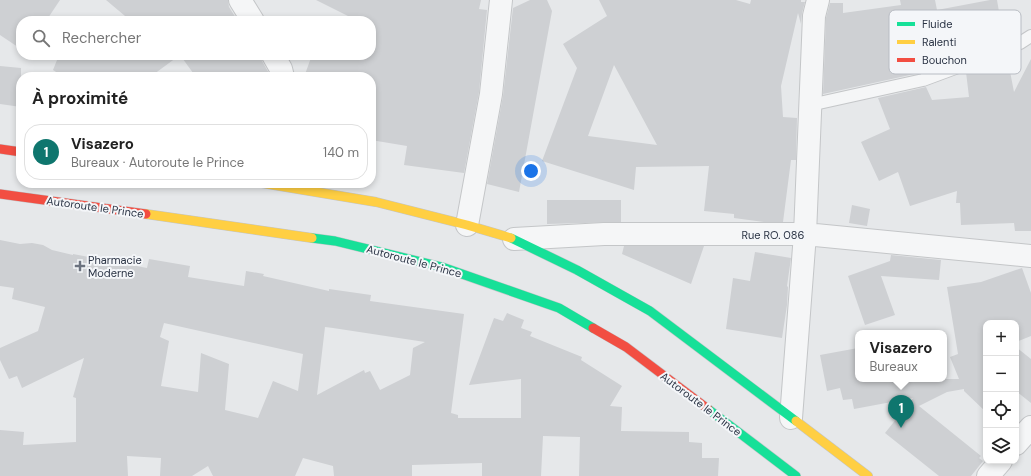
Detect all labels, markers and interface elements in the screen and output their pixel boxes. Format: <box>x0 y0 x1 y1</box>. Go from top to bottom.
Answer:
legend <box>889 10 1021 74</box>
search box <box>16 16 376 60</box>
text: Fluide <box>922 17 952 31</box>
icon: search <box>30 27 52 49</box>
text: Rechercher <box>62 28 141 48</box>
text: Ralenti <box>922 35 956 49</box>
text: Bouchon <box>922 53 967 67</box>
text: À proximité <box>32 87 128 109</box>
text: Visazero <box>71 134 134 154</box>
text: 1 <box>44 144 48 161</box>
text: 140 m <box>323 144 359 161</box>
text: Bureaux · Autoroute le Prince <box>71 154 244 171</box>
your location <box>521 161 541 181</box>
street label: Autoroute le Prince <box>46 193 144 221</box>
street label: Rue RO. 086 <box>742 228 805 242</box>
street label: Autoroute le Prince <box>365 242 463 280</box>
place label: Pharmacie Moderne <box>88 253 142 280</box>
marker: Pharmacie Moderne <box>75 261 85 271</box>
map controls <box>983 320 1019 464</box>
button: + <box>983 320 1019 356</box>
popup <box>855 330 947 382</box>
text: Visazero <box>869 338 933 358</box>
button: − <box>983 356 1019 392</box>
text: Bureaux <box>869 358 918 375</box>
street label: Autoroute le Prince <box>658 369 744 439</box>
button: locate <box>983 392 1019 428</box>
pin: 1 <box>888 395 914 428</box>
button: layers <box>983 428 1019 464</box>

